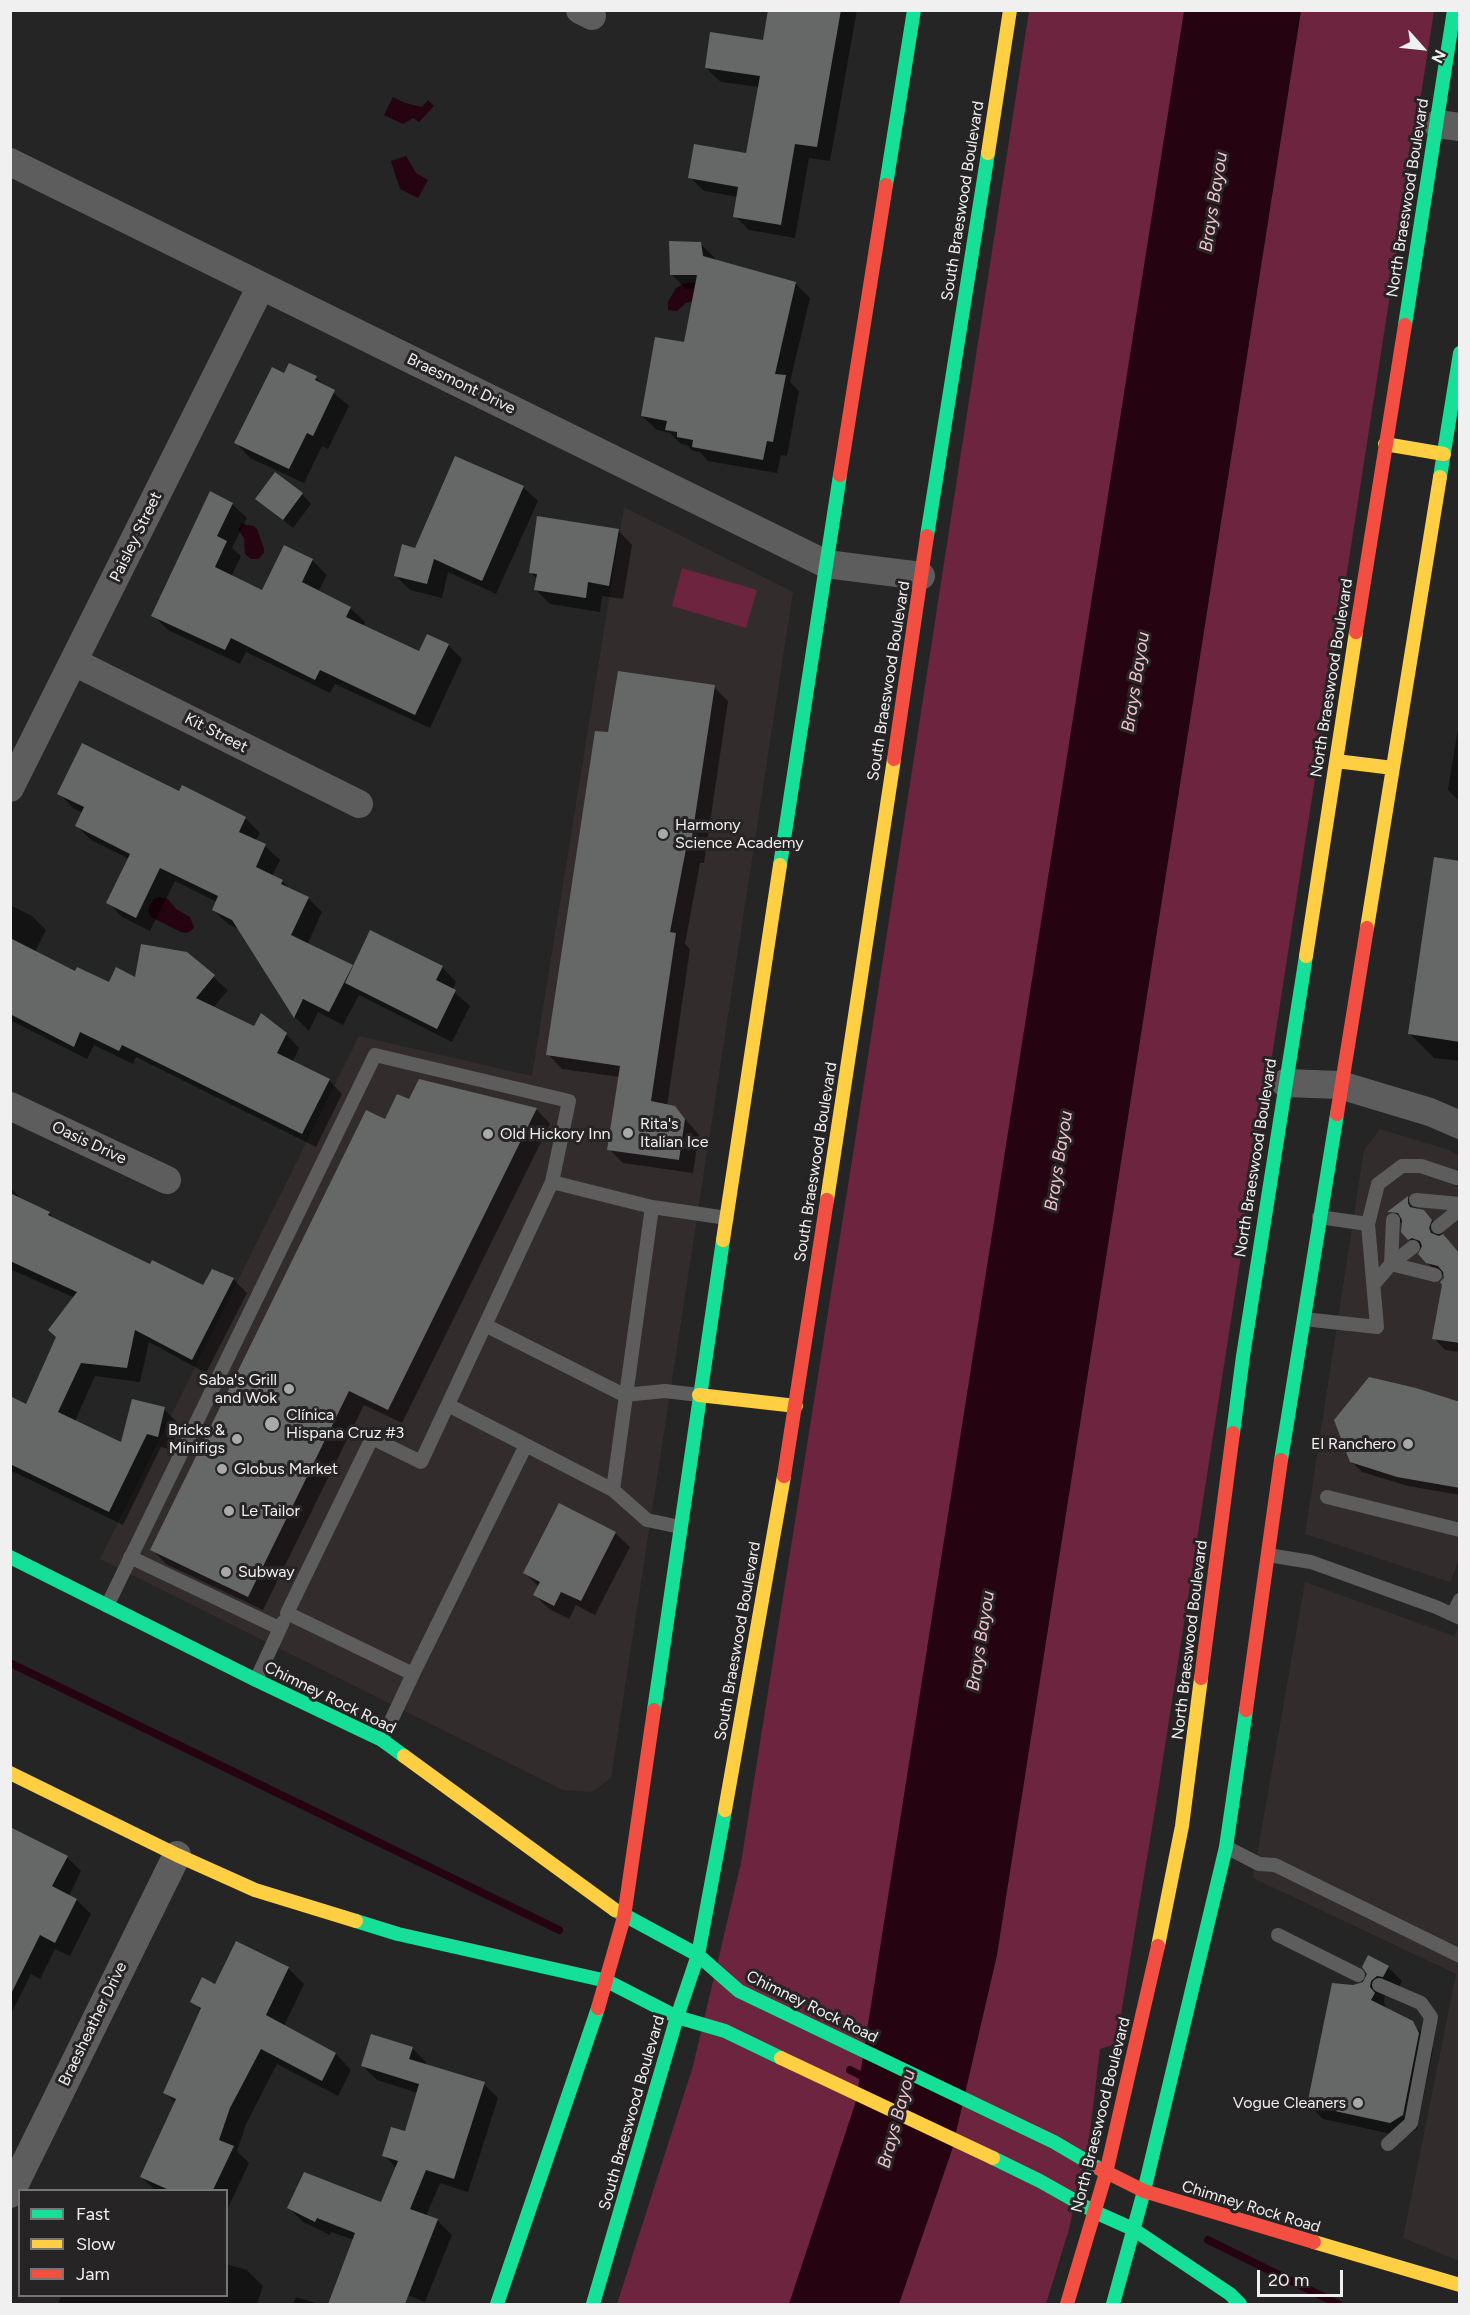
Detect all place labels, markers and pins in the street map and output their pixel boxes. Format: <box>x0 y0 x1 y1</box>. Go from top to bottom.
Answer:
place label: Harmony Science Academy <box>675 815 804 853</box>
marker: Harmony Science Academy <box>656 827 670 841</box>
place label: Rita's Italian Ice <box>640 1114 709 1152</box>
place label: Old Hickory Inn <box>500 1124 610 1144</box>
marker: Rita's Italian Ice <box>621 1126 635 1140</box>
marker: Old Hickory Inn <box>481 1127 495 1141</box>
place label: Saba's Grill and Wok <box>199 1370 277 1408</box>
marker: Saba's Grill and Wok <box>282 1382 296 1396</box>
place label: Clínica Hispana Cruz #3 <box>286 1405 404 1443</box>
marker: Clínica Hispana Cruz #3 <box>263 1415 281 1433</box>
place label: Bricks & Minifigs <box>168 1420 225 1458</box>
marker: Bricks & Minifigs <box>230 1432 244 1446</box>
place label: El Ranchero <box>1311 1434 1396 1454</box>
marker: El Ranchero <box>1401 1437 1415 1451</box>
place label: Globus Market <box>234 1459 338 1479</box>
marker: Globus Market <box>215 1462 229 1476</box>
place label: Le Tailor <box>241 1501 300 1521</box>
marker: Le Tailor <box>222 1504 236 1518</box>
place label: Subway <box>238 1562 295 1582</box>
marker: Subway <box>219 1565 233 1579</box>
place label: Vogue Cleaners <box>1233 2093 1346 2113</box>
marker: Vogue Cleaners <box>1351 2096 1365 2110</box>

